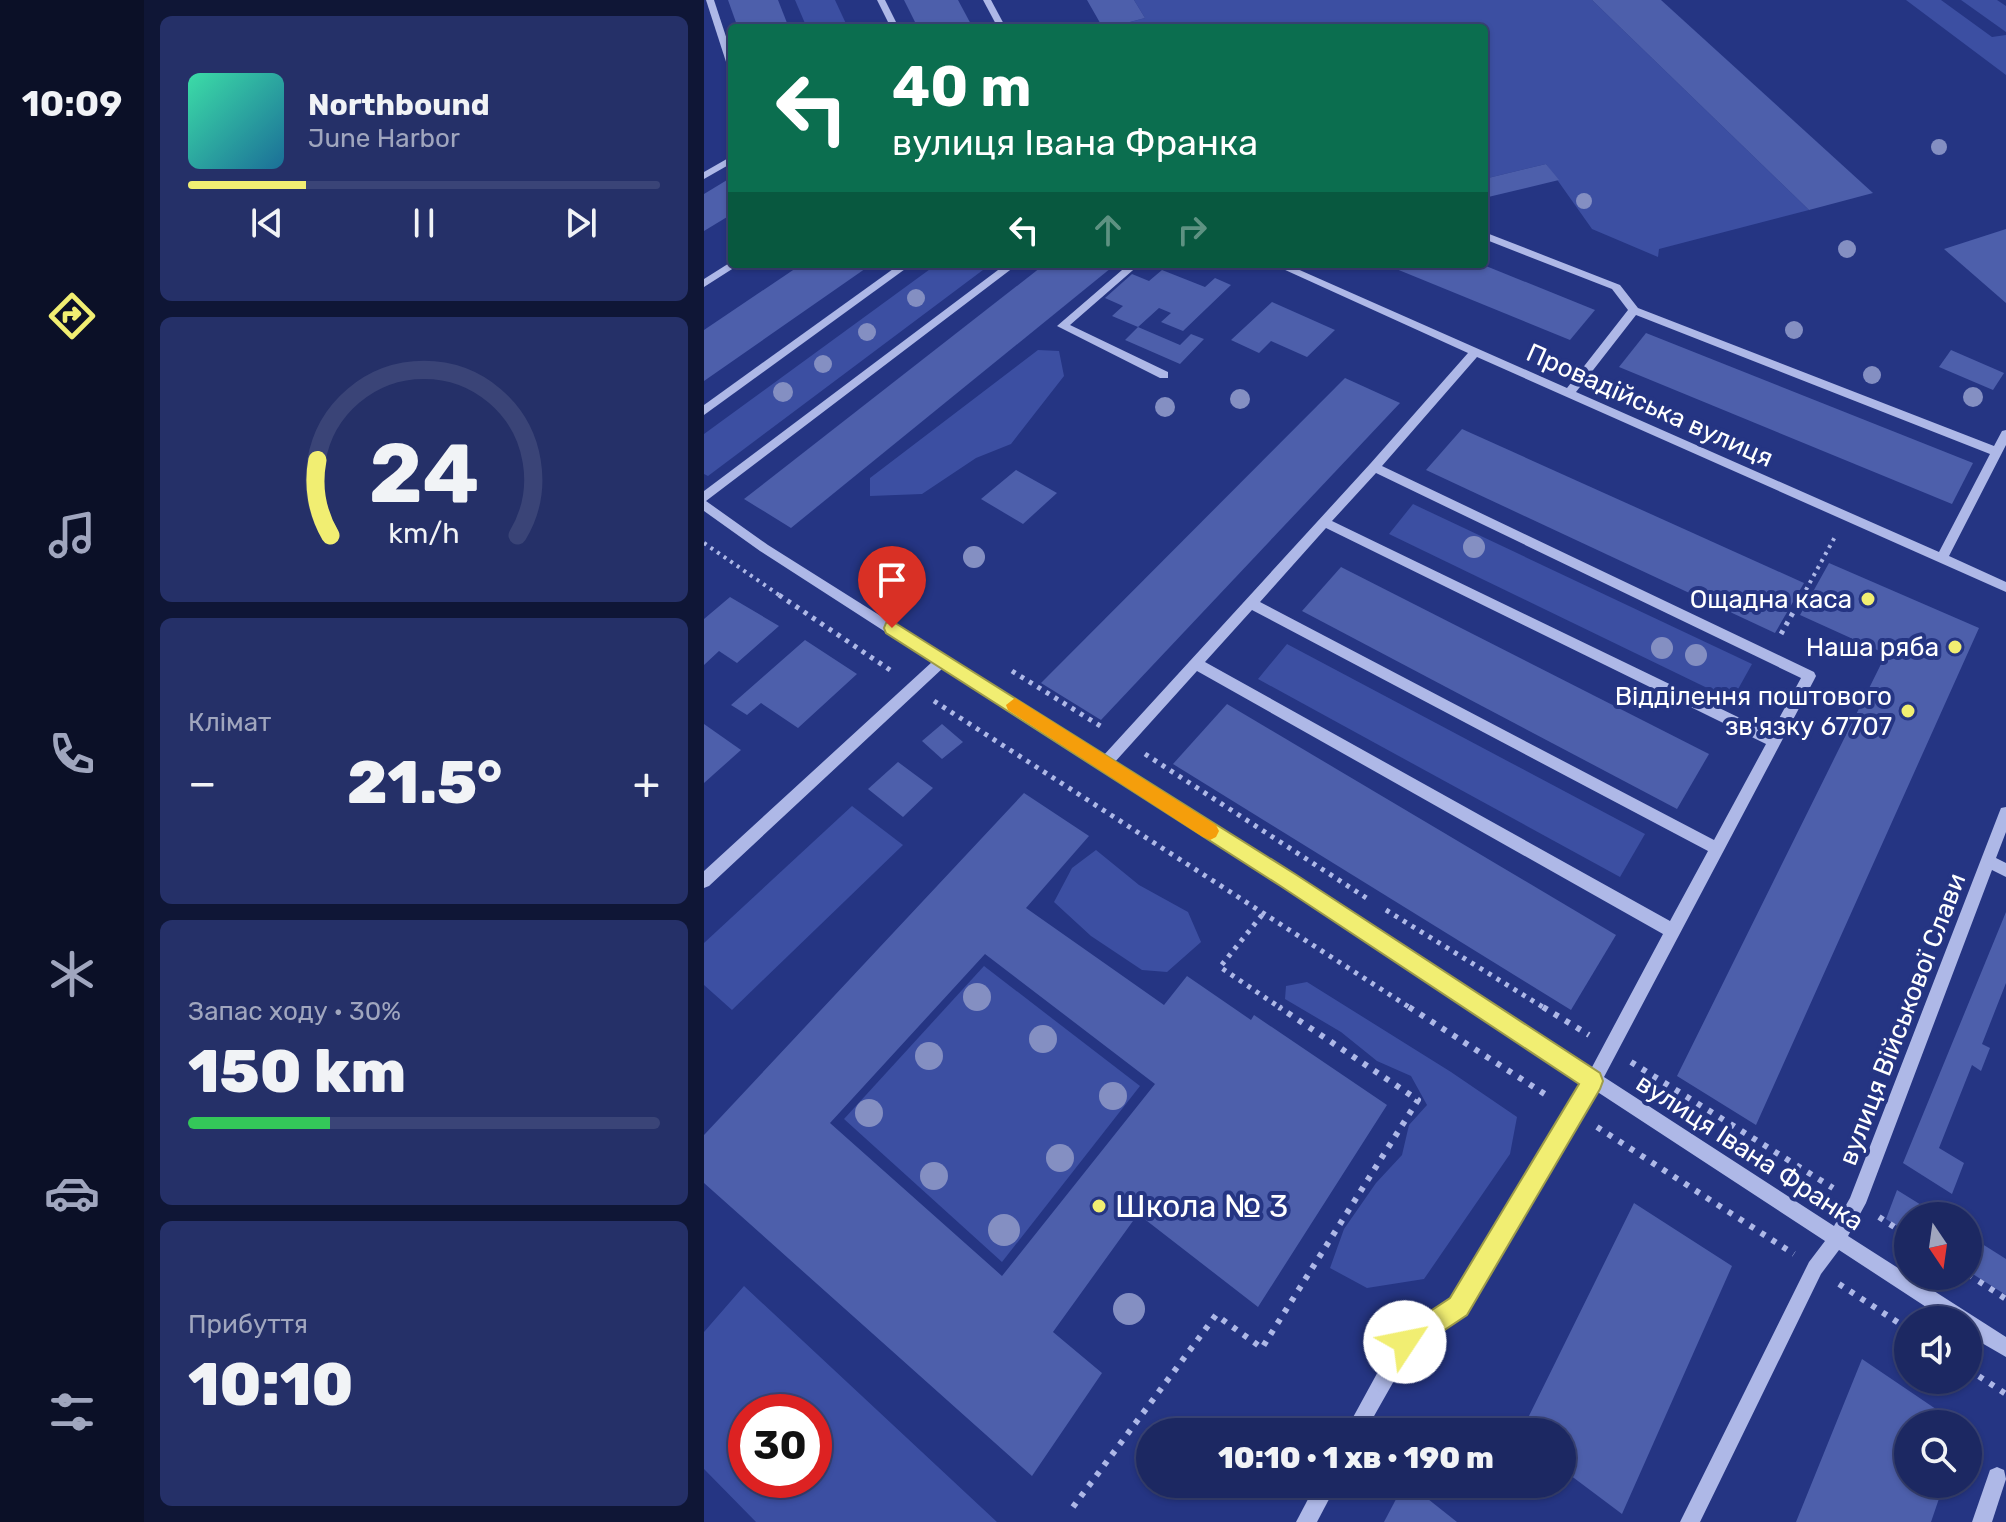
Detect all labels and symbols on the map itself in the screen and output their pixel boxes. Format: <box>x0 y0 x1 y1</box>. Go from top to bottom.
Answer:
street label: Провадійська вулиця <box>1522 337 1778 474</box>
pin <box>858 546 926 628</box>
place label: Ощадна каса <box>1690 584 1852 615</box>
marker: Ощадна каса <box>1859 590 1877 608</box>
place label: Наша ряба <box>1806 632 1939 663</box>
marker: Наша ряба <box>1946 638 1964 656</box>
place label: Відділення поштового зв'язку 67707 <box>1615 681 1892 742</box>
marker: Відділення поштового зв'язку 67707 <box>1899 702 1917 720</box>
street label: вулиця Військової Слави <box>1832 869 1972 1169</box>
street label: вулиця Івана Франка <box>1630 1067 1869 1237</box>
place label: Школа № 3 <box>1115 1187 1288 1225</box>
marker: Школа № 3 <box>1090 1197 1108 1215</box>
north arrow <box>1894 1202 1982 1290</box>
position arrow <box>1363 1300 1447 1384</box>
speed limit sign: 30 <box>728 1394 832 1498</box>

